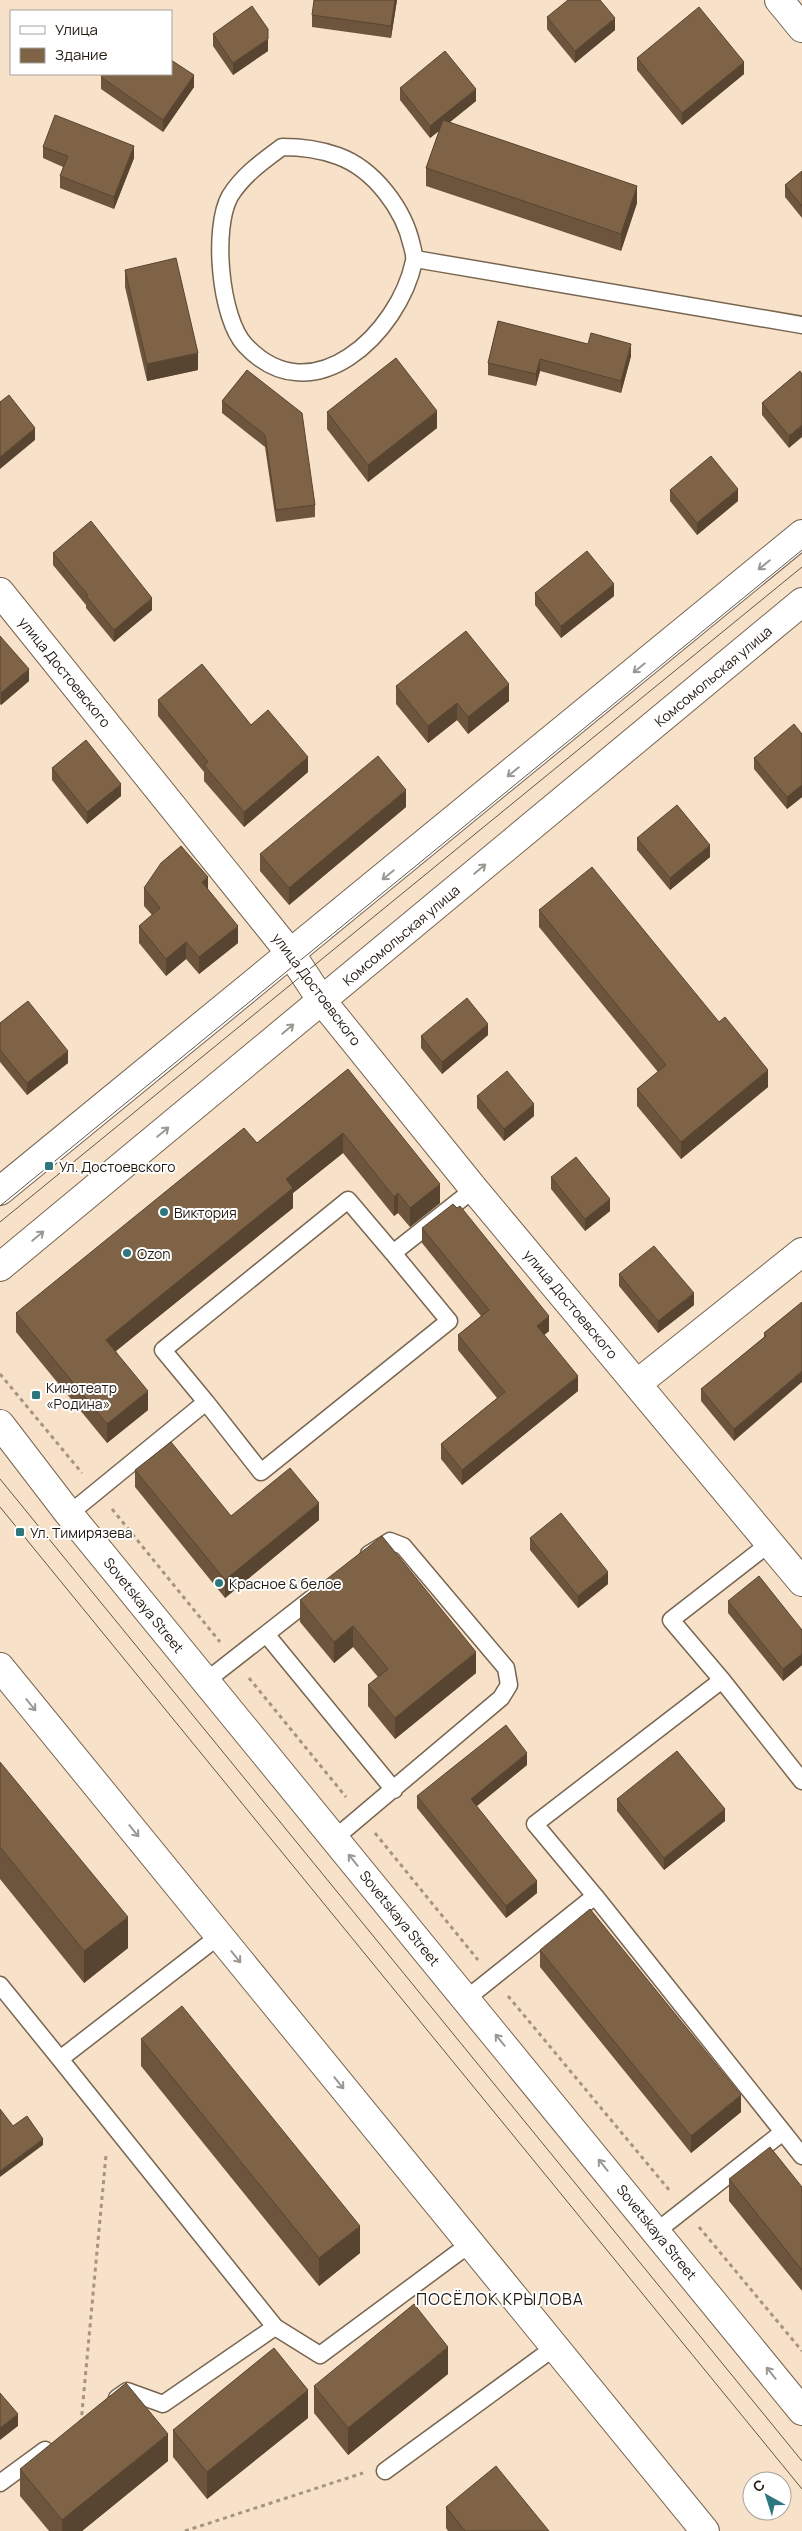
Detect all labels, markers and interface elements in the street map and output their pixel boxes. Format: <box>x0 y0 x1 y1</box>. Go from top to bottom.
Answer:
legend <box>10 10 172 75</box>
text: Улица <box>55 19 98 40</box>
text: Здание <box>55 44 108 65</box>
one-way arrow <box>758 560 771 571</box>
street label: улица Достоевского <box>15 613 115 731</box>
street label: Комсомольская улица <box>650 621 776 731</box>
one-way arrow <box>632 663 645 674</box>
one-way arrow <box>507 766 520 777</box>
one-way arrow <box>474 864 487 875</box>
one-way arrow <box>381 869 394 880</box>
street label: Комсомольская улица <box>338 880 464 990</box>
street label: улица Достоевского <box>268 929 366 1049</box>
one-way arrow <box>281 1023 294 1034</box>
one-way arrow <box>156 1127 169 1138</box>
place label: Ул. Достоевского <box>59 1157 176 1176</box>
marker: Ул. Достоевского <box>43 1160 55 1172</box>
place label: Виктория <box>174 1203 237 1222</box>
marker: Виктория <box>158 1206 170 1218</box>
one-way arrow <box>31 1230 44 1241</box>
place label: Ozon <box>137 1244 171 1263</box>
street label: улица Достоевского <box>520 1245 622 1363</box>
marker: Ozon <box>121 1247 133 1259</box>
place label: Кинотеатр «Родина» <box>46 1378 117 1413</box>
marker: Кинотеатр «Родина» <box>30 1389 42 1401</box>
place label: Ул. Тимирязева <box>30 1523 133 1542</box>
marker: Ул. Тимирязева <box>14 1526 26 1538</box>
street label: Sovetskaya Street <box>100 1553 189 1657</box>
place label: Красное & белое <box>229 1574 341 1593</box>
marker: Красное & белое <box>213 1577 225 1589</box>
one-way arrow <box>25 1698 36 1711</box>
one-way arrow <box>128 1824 139 1837</box>
one-way arrow <box>347 1854 358 1867</box>
street label: Sovetskaya Street <box>356 1866 445 1970</box>
one-way arrow <box>231 1950 242 1963</box>
one-way arrow <box>495 2034 506 2047</box>
one-way arrow <box>334 2076 345 2089</box>
one-way arrow <box>598 2159 609 2172</box>
street label: Sovetskaya Street <box>613 2180 702 2284</box>
district label: ПОСЁЛОК КРЫЛОВА <box>416 2288 584 2310</box>
one-way arrow <box>766 2367 777 2380</box>
north arrow <box>742 2471 792 2521</box>
text: С <box>749 2475 769 2496</box>

